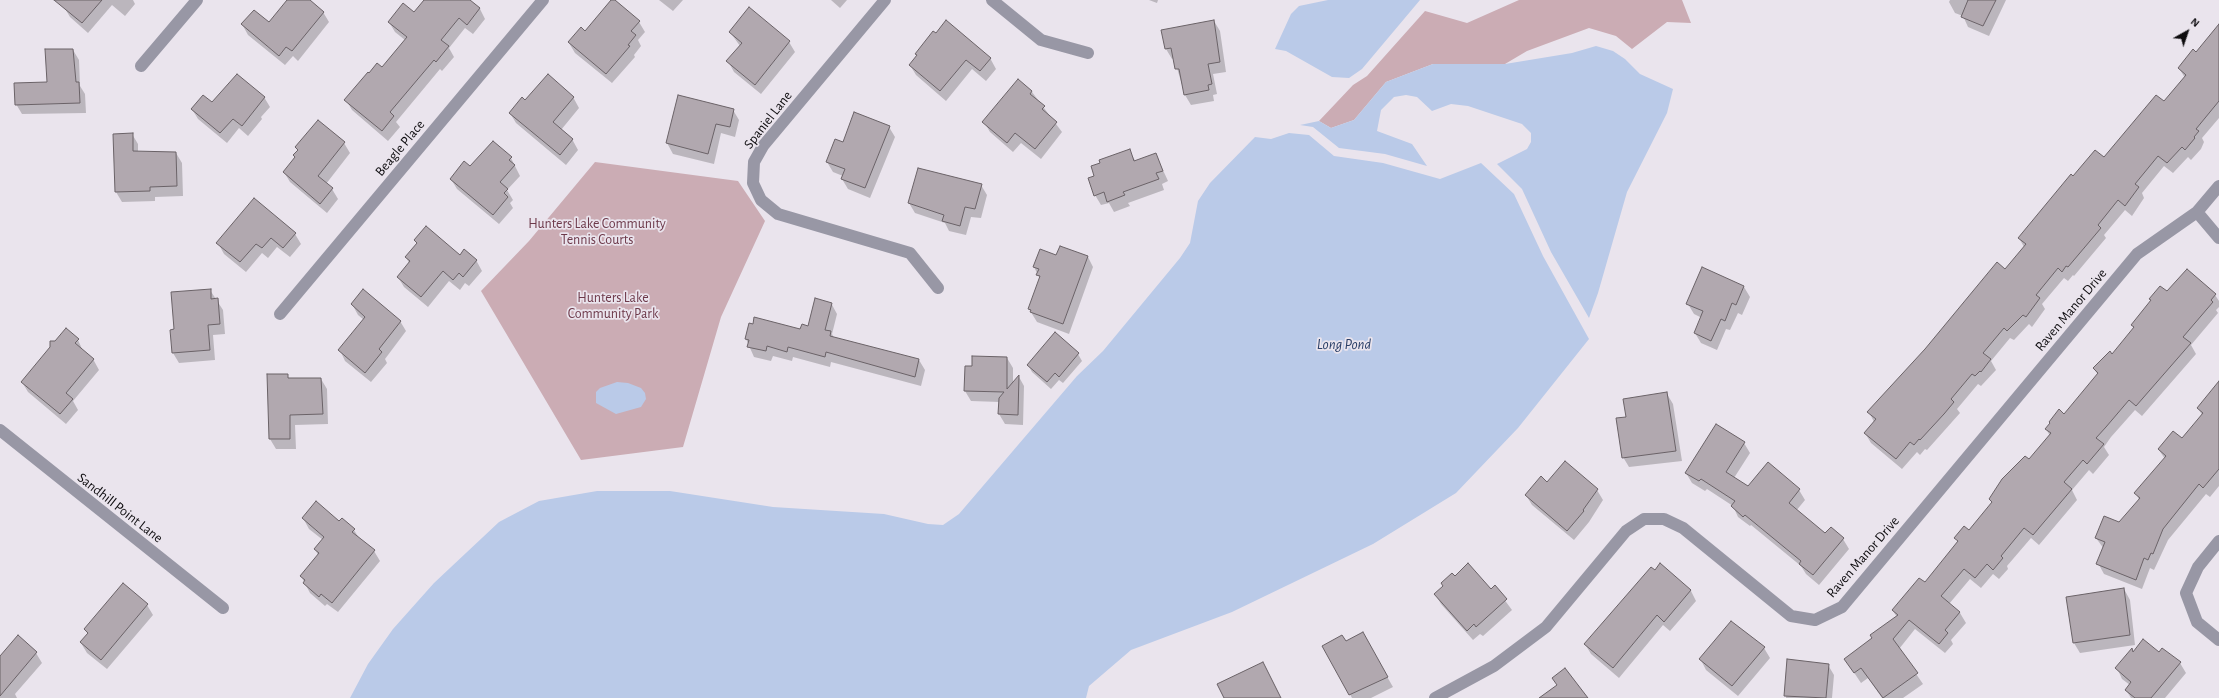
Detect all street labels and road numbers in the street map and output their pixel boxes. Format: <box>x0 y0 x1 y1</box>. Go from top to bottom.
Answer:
street label: Spaniel Lane <box>740 88 796 152</box>
street label: Beagle Place <box>372 116 428 180</box>
street label: Raven Manor Drive <box>2032 265 2110 355</box>
street label: Sandhill Point Lane <box>74 469 166 547</box>
street label: Raven Manor Drive <box>1823 513 1903 601</box>

